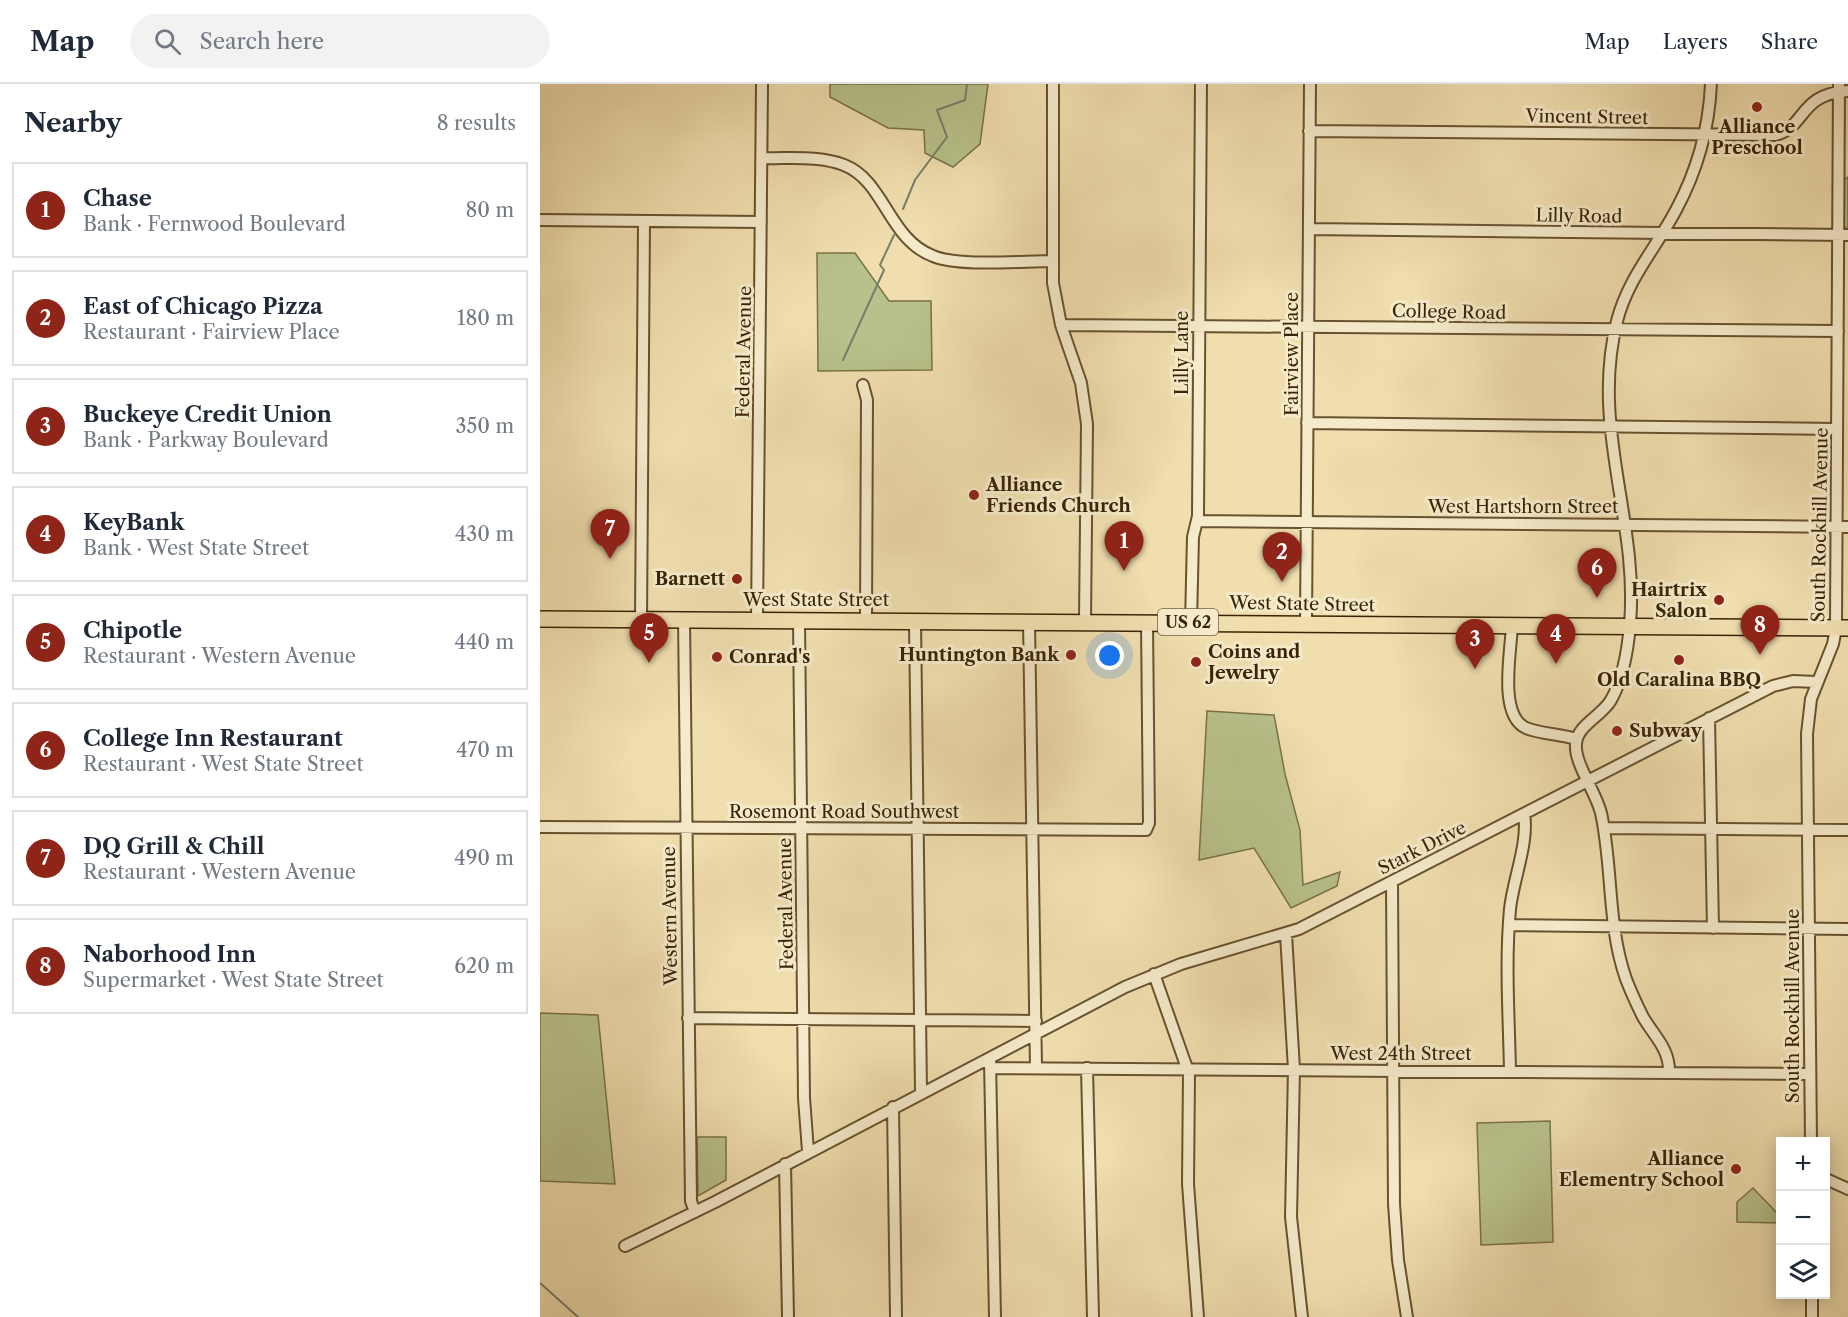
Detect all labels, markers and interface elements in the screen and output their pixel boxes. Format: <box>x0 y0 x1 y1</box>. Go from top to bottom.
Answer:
search box <box>130 14 550 68</box>
text: Map <box>30 24 94 58</box>
icon: search <box>151 25 184 58</box>
text: Search here <box>199 28 324 55</box>
text: Map <box>1585 29 1630 54</box>
text: Layers <box>1663 29 1728 54</box>
text: Share <box>1761 29 1818 54</box>
marker: Alliance Preschool <box>1750 100 1764 114</box>
street label: Vincent Street <box>1524 105 1649 129</box>
text: Nearby <box>24 107 122 139</box>
text: 8 results <box>437 111 516 135</box>
place label: Alliance Preschool <box>1711 116 1803 159</box>
text: Chase <box>83 185 152 212</box>
text: 1 <box>41 198 50 222</box>
text: 80 m <box>466 198 514 222</box>
street label: Lilly Road <box>1536 204 1623 228</box>
text: Bank · Fernwood Boulevard <box>83 212 346 236</box>
street label: Federal Avenue <box>732 286 756 418</box>
street label: Fairview Place <box>1281 292 1303 416</box>
text: East of Chicago Pizza <box>83 293 323 320</box>
street label: College Road <box>1392 300 1506 324</box>
text: 2 <box>40 306 51 330</box>
text: 180 m <box>457 306 514 330</box>
street label: Lilly Lane <box>1171 311 1193 395</box>
text: Restaurant · Fairview Place <box>83 320 340 344</box>
text: Buckeye Credit Union <box>83 401 332 428</box>
text: 3 <box>40 414 51 438</box>
text: 350 m <box>456 414 514 438</box>
street label: South Rockhill Avenue <box>1807 427 1833 623</box>
text: Bank · Parkway Boulevard <box>83 428 329 452</box>
place label: Alliance Friends Church <box>985 474 1131 517</box>
marker: Alliance Friends Church <box>967 488 981 502</box>
street label: West Hartshorn Street <box>1427 496 1619 518</box>
text: KeyBank <box>83 509 185 536</box>
pin: 7 <box>590 510 630 559</box>
text: 4 <box>40 522 51 546</box>
text: 430 m <box>455 522 514 546</box>
pin: 1 <box>1104 522 1144 571</box>
pin: 2 <box>1262 532 1302 582</box>
text: Bank · West State Street <box>83 536 309 560</box>
pin: 6 <box>1578 548 1616 598</box>
place label: Barnett <box>655 568 726 590</box>
marker: Barnett <box>730 572 744 586</box>
place label: Hairtrix Salon <box>1631 579 1708 622</box>
street label: West State Street <box>742 589 890 611</box>
street label: West State Street <box>1228 592 1376 616</box>
marker: Hairtrix Salon <box>1712 593 1726 607</box>
pin: 8 <box>1740 606 1780 655</box>
road number: US 62 <box>1158 609 1218 635</box>
pin: 5 <box>630 614 668 663</box>
pin: 4 <box>1536 614 1576 664</box>
text: Chipotle <box>83 617 182 644</box>
pin: 3 <box>1456 620 1494 669</box>
text: 5 <box>40 630 51 654</box>
text: 440 m <box>454 630 514 654</box>
your location <box>1095 641 1124 670</box>
place label: Coins and Jewelry <box>1205 641 1300 684</box>
text: Restaurant · Western Avenue <box>83 644 356 668</box>
place label: Huntington Bank <box>899 644 1060 666</box>
place label: Conrad's <box>729 646 810 668</box>
marker: Huntington Bank <box>1064 648 1078 662</box>
marker: Conrad's <box>710 650 724 664</box>
marker: Old Caralina BBQ <box>1672 653 1686 667</box>
marker: Coins and Jewelry <box>1189 655 1203 669</box>
place label: Old Caralina BBQ <box>1597 669 1762 691</box>
place label: Subway <box>1629 720 1703 742</box>
marker: Subway <box>1610 724 1624 738</box>
text: College Inn Restaurant <box>83 725 343 752</box>
text: 6 <box>40 738 51 762</box>
text: 470 m <box>456 738 514 762</box>
text: Restaurant · West State Street <box>83 752 364 776</box>
street label: Rosemont Road Southwest <box>729 801 960 823</box>
street label: Stark Drive <box>1374 816 1470 880</box>
text: DQ Grill & Chill <box>83 833 264 860</box>
street label: Federal Avenue <box>774 838 798 970</box>
text: 7 <box>40 846 51 870</box>
text: 490 m <box>454 846 514 870</box>
street label: Western Avenue <box>658 846 682 987</box>
text: Restaurant · Western Avenue <box>83 860 356 884</box>
street label: South Rockhill Avenue <box>1782 909 1804 1103</box>
text: Naborhood Inn <box>83 941 256 968</box>
text: 8 <box>39 954 52 978</box>
text: 620 m <box>454 954 514 978</box>
text: Supermarket · West State Street <box>83 968 384 992</box>
street label: West 24th Street <box>1329 1043 1472 1065</box>
map controls <box>1776 1137 1830 1299</box>
button: + <box>1776 1137 1830 1191</box>
place label: Alliance Elementry School <box>1559 1148 1724 1191</box>
marker: Alliance Elementry School <box>1729 1162 1743 1176</box>
button: − <box>1776 1191 1830 1245</box>
button: layers <box>1776 1245 1830 1299</box>

